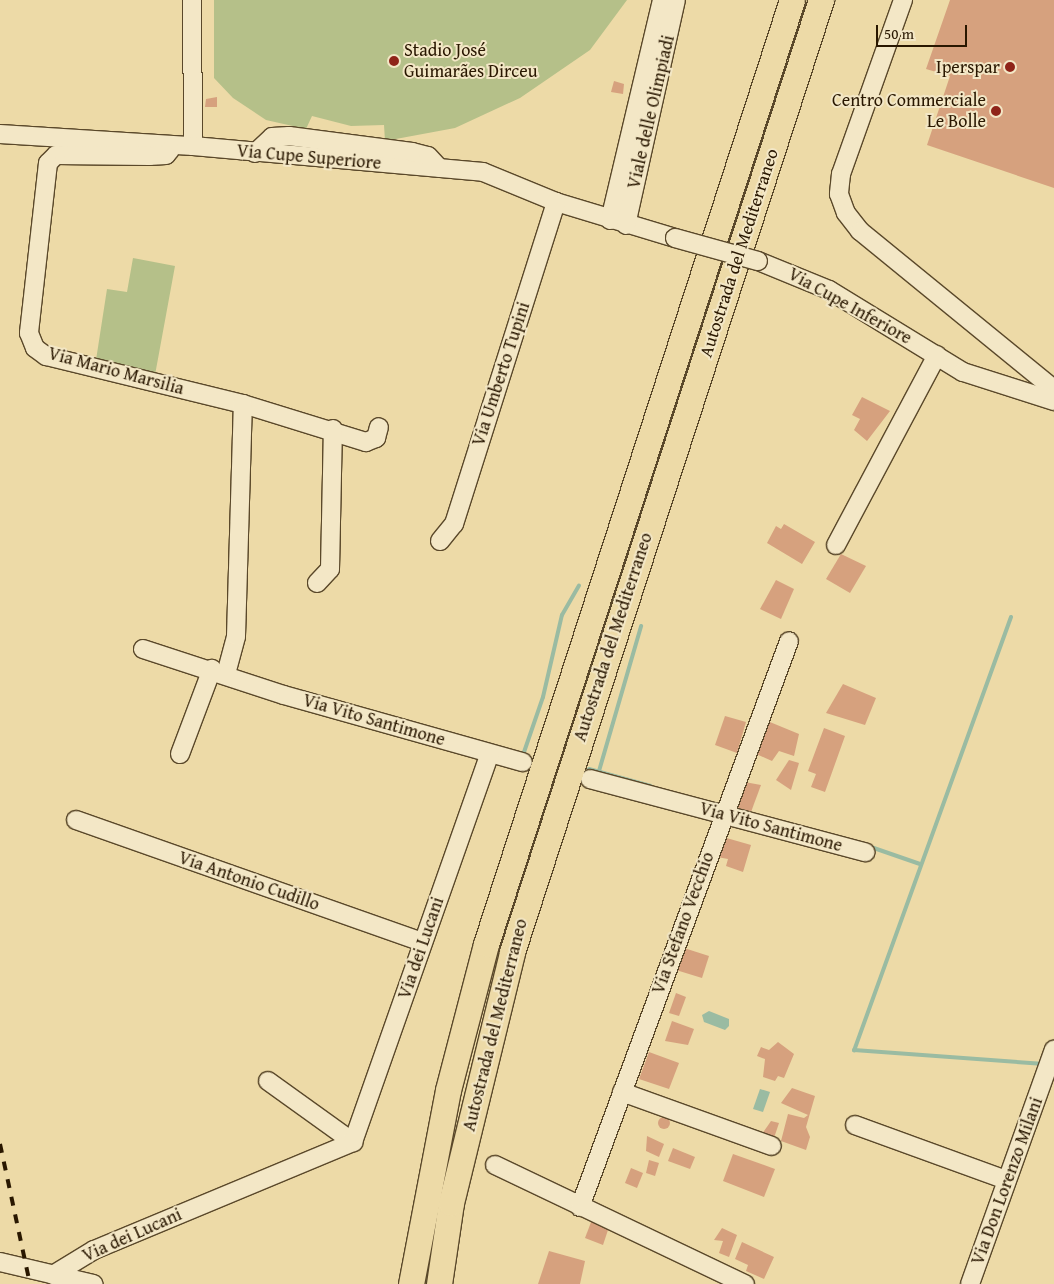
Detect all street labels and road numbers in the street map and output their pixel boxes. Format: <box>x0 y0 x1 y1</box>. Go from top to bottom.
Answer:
street label: Viale delle Olimpiadi <box>623 33 679 191</box>
street label: Via Cupe Superiore <box>236 140 382 174</box>
street label: Autostrada del Mediterraneo <box>695 146 783 360</box>
street label: Via Cupe Inferiore <box>784 263 916 349</box>
street label: Via Umberto Tupini <box>468 299 534 449</box>
street label: Via Mario Marsilia <box>46 342 186 400</box>
street label: Autostrada del Mediterraneo <box>569 530 657 744</box>
street label: Via Vito Santimone <box>300 689 448 751</box>
street label: Via Vito Santimone <box>697 798 845 856</box>
street label: Via Antonio Cudillo <box>176 847 322 915</box>
street label: Via Stefano Vecchio <box>647 849 719 997</box>
street label: Via dei Lucani <box>393 894 449 1002</box>
street label: Autostrada del Mediterraneo <box>458 917 532 1133</box>
street label: Via Don Lorenzo Milani <box>967 1094 1047 1268</box>
street label: Via dei Lucani <box>79 1203 185 1267</box>

